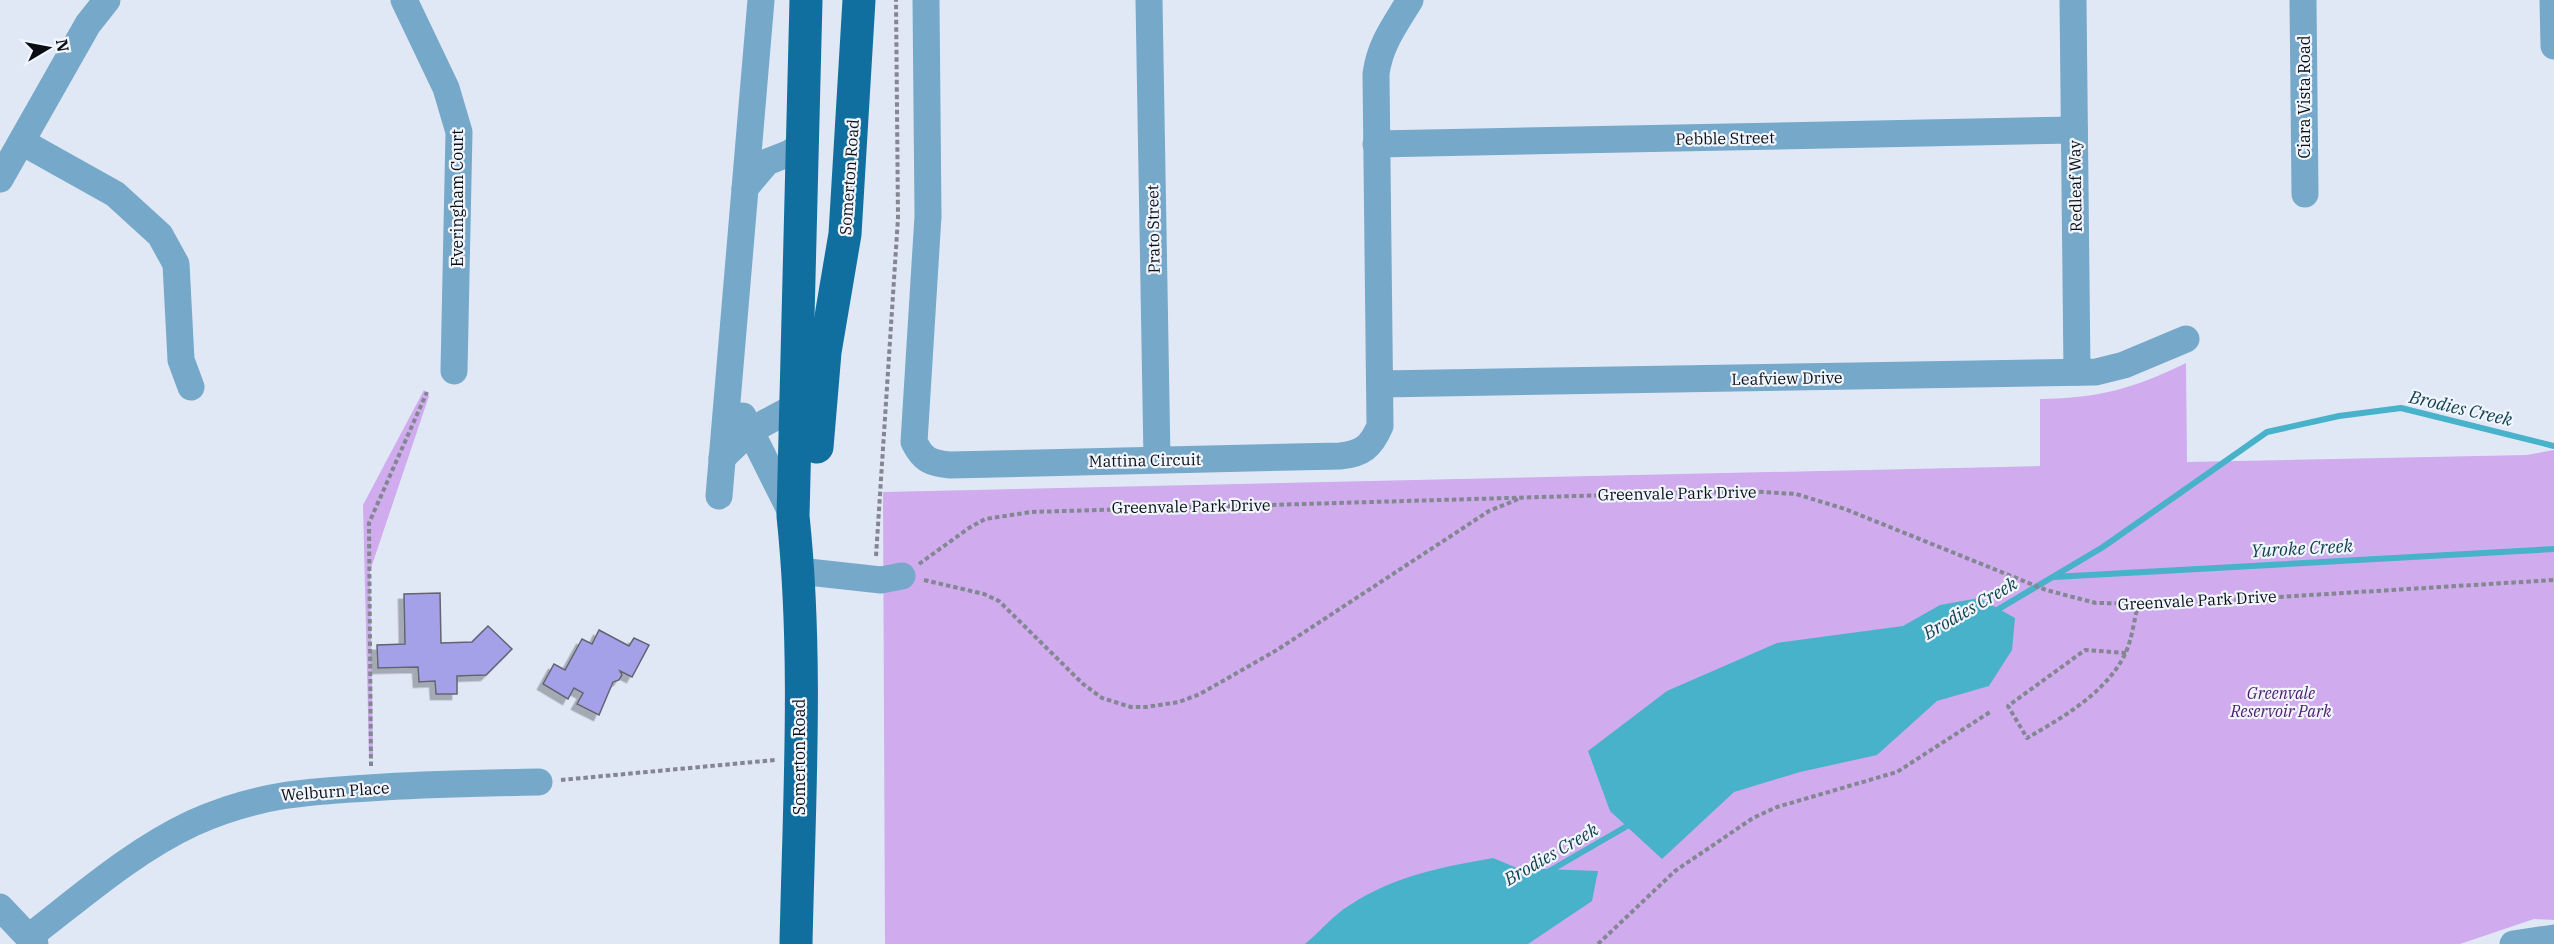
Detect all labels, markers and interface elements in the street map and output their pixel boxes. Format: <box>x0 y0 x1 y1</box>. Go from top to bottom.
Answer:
north arrow <box>18 18 78 78</box>
street label: Ciara Vista Road <box>2294 35 2314 159</box>
text: N <box>52 37 74 53</box>
street label: Somerton Road <box>835 118 863 236</box>
street label: Pebble Street <box>1675 127 1775 149</box>
street label: Everingham Court <box>447 129 467 267</box>
street label: Redleaf Way <box>2064 139 2086 232</box>
street label: Prato Street <box>1142 184 1164 274</box>
street label: Leafview Drive <box>1731 367 1843 389</box>
water label: Brodies Creek <box>2406 385 2515 431</box>
street label: Mattina Circuit <box>1088 449 1202 471</box>
street label: Greenvale Park Drive <box>1597 482 1757 504</box>
street label: Greenvale Park Drive <box>1111 495 1271 517</box>
water label: Yuroke Creek <box>2250 534 2354 562</box>
water label: Brodies Creek <box>1918 572 2022 645</box>
street label: Greenvale Park Drive <box>2117 586 2277 614</box>
park label: Greenvale Reservoir Park <box>2230 683 2332 721</box>
street label: Somerton Road <box>789 699 809 815</box>
street label: Welburn Place <box>280 777 390 805</box>
water label: Brodies Creek <box>1499 818 1603 891</box>

